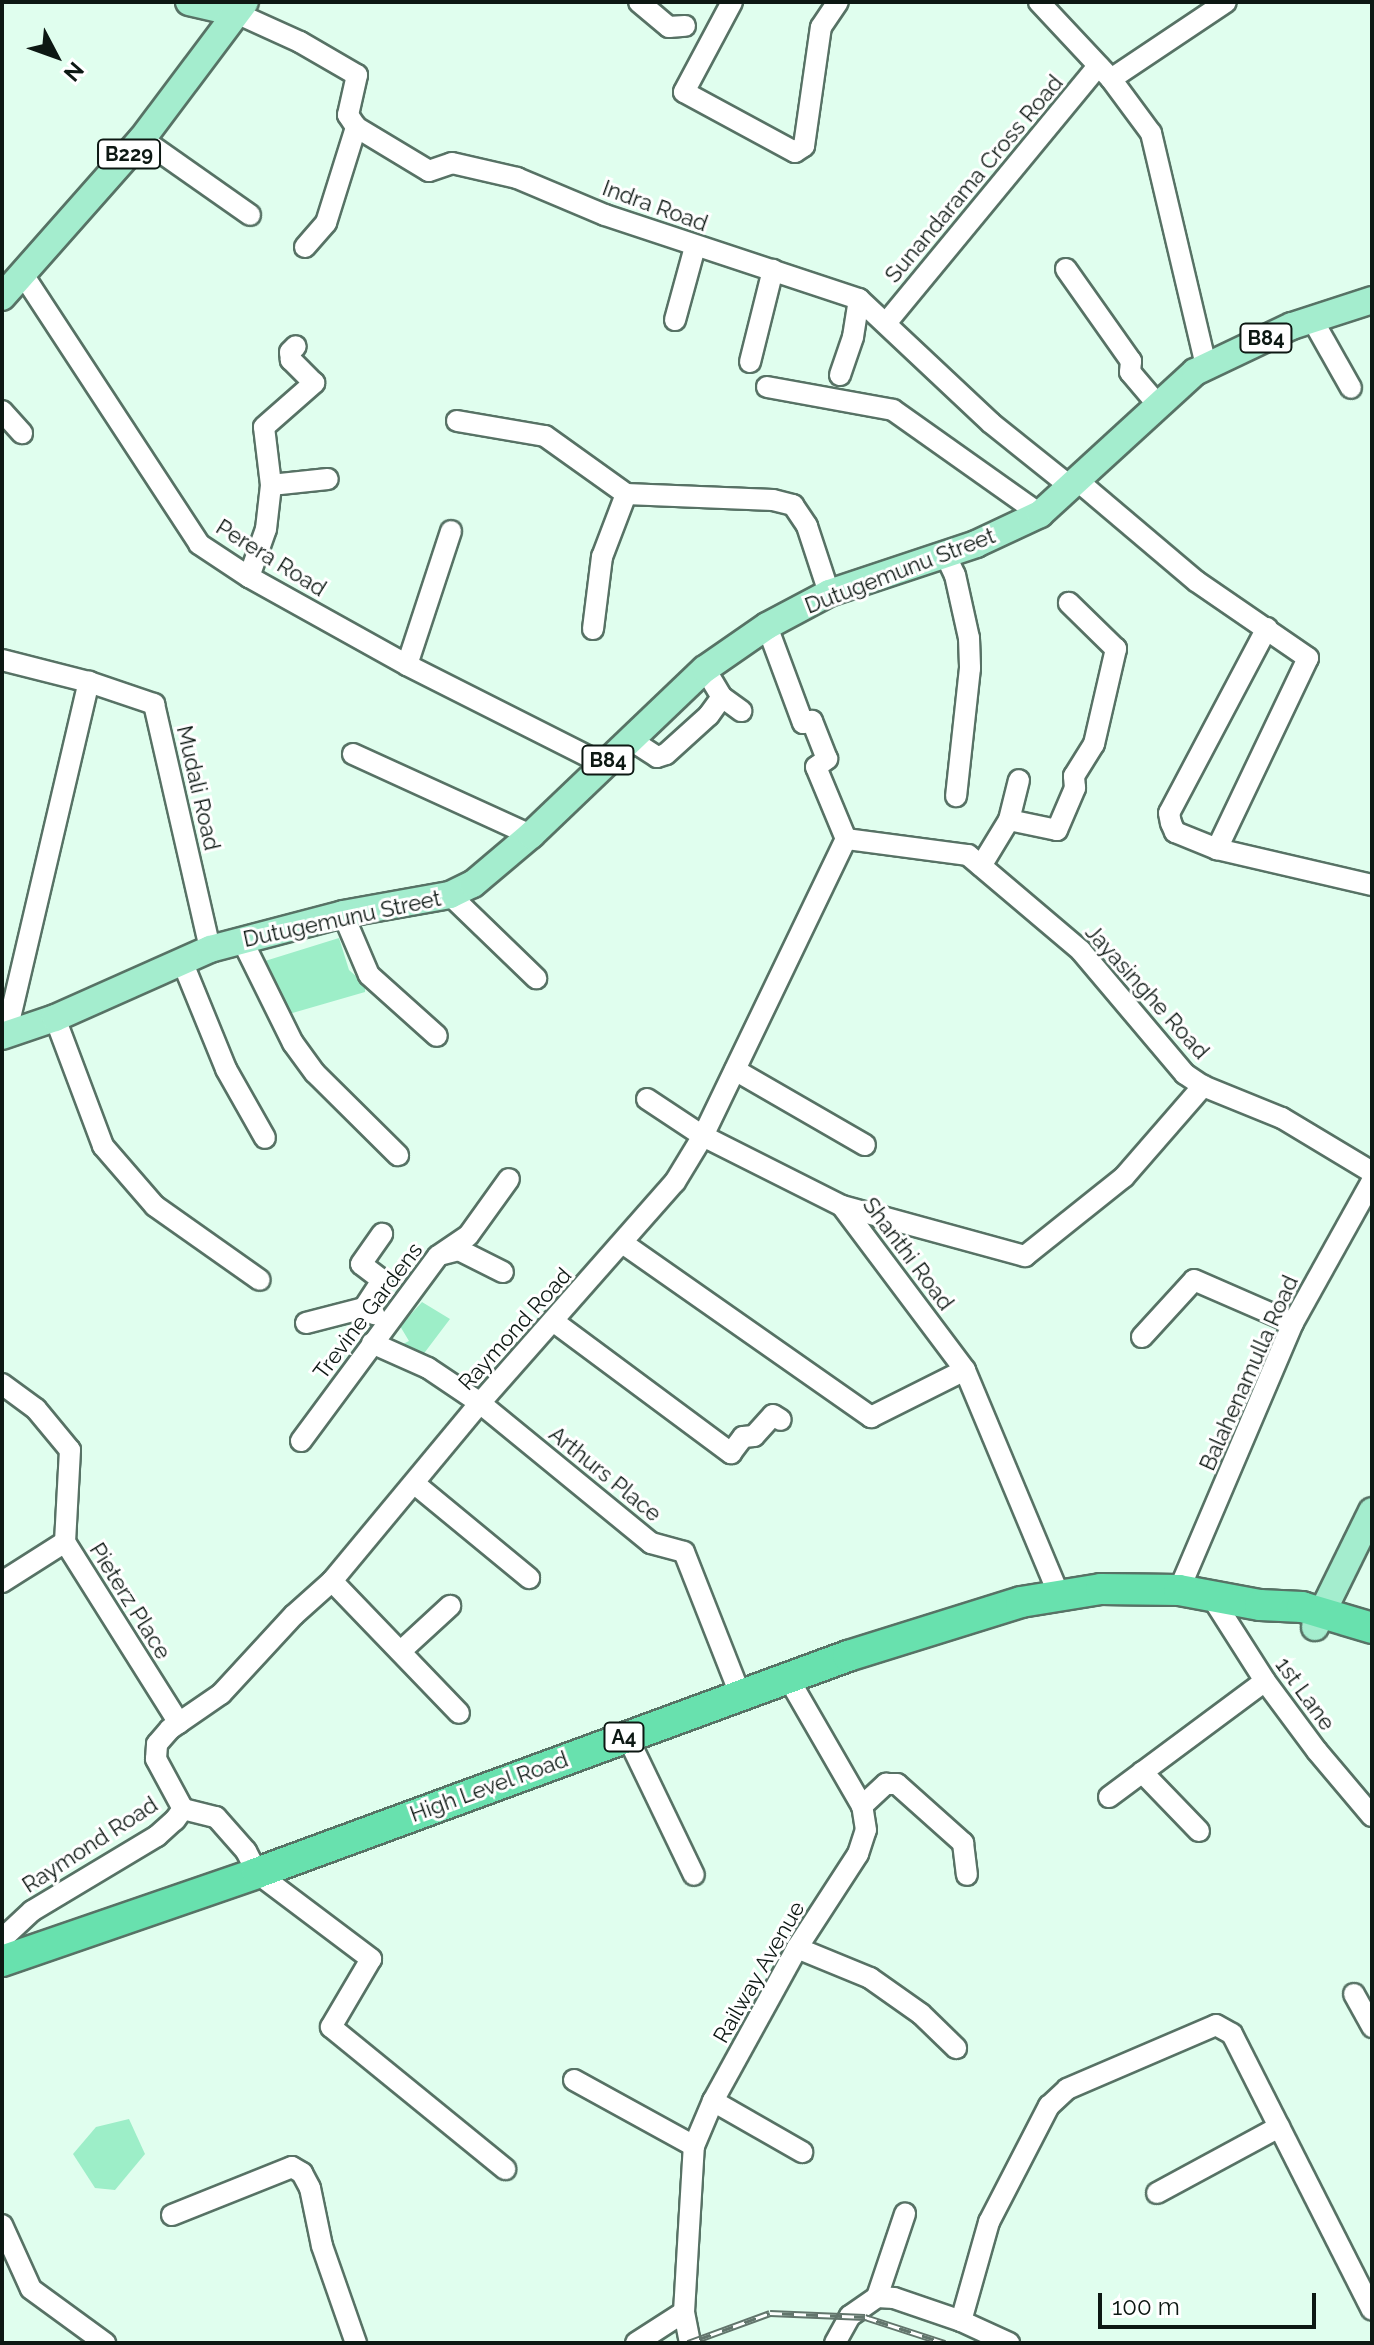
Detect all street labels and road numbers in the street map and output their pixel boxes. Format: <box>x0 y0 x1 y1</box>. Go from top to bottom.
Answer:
street label: Sunandarama Cross Road <box>880 70 1068 288</box>
road number: B229 <box>97 138 161 170</box>
street label: Indra Road <box>599 175 711 237</box>
road number: B84 <box>1238 322 1294 354</box>
street label: Perera Road <box>211 514 331 602</box>
street label: Dutugemunu Street <box>801 523 999 619</box>
street label: Mudali Road <box>171 723 225 853</box>
road number: B84 <box>580 744 636 776</box>
street label: Dutugemunu Street <box>241 885 443 953</box>
street label: Jayasinghe Road <box>1080 919 1214 1065</box>
street label: Shanthi Road <box>857 1192 959 1316</box>
street label: Trevine Gardens <box>308 1237 428 1385</box>
street label: Raymond Road <box>453 1262 577 1396</box>
street label: Balahenamulla Road <box>1194 1271 1304 1475</box>
street label: Arthurs Place <box>544 1421 666 1527</box>
street label: Pieterz Place <box>84 1538 176 1664</box>
street label: 1st Lane <box>1270 1652 1340 1736</box>
road number: A4 <box>602 1721 646 1753</box>
street label: High Level Road <box>406 1746 572 1828</box>
street label: Raymond Road <box>17 1791 163 1899</box>
street label: Railway Avenue <box>707 1896 811 2048</box>

